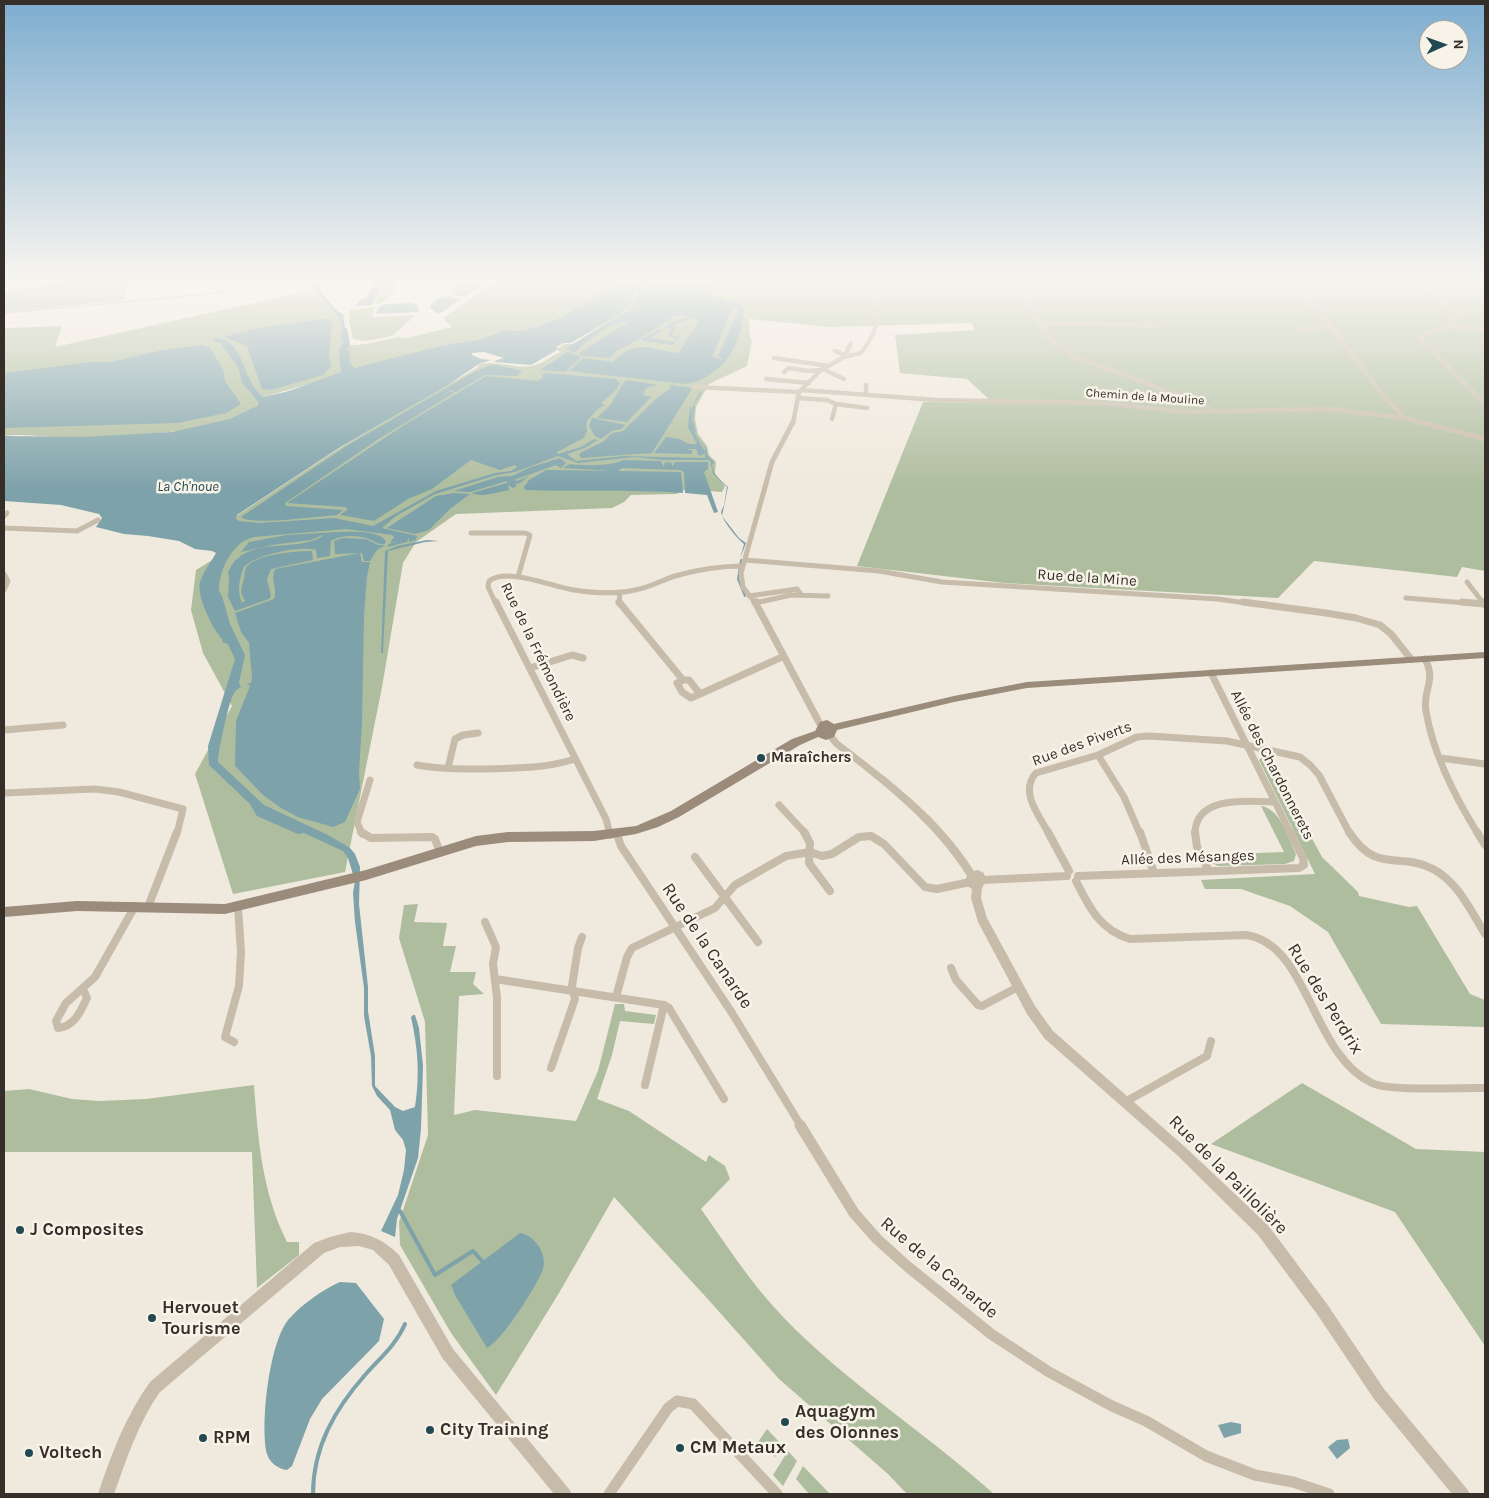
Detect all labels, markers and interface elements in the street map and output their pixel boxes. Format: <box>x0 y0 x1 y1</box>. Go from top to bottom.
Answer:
north arrow <box>1419 20 1469 70</box>
text: N <box>1450 39 1467 50</box>
street label: Chemin de la Mouline <box>1085 386 1205 408</box>
water label: La Ch'noue <box>157 479 219 495</box>
street label: Rue de la Mine <box>1037 566 1137 590</box>
street label: Rue de la Frémondière <box>497 580 579 724</box>
street label: Allée des Chardonnerets <box>1226 687 1318 843</box>
street label: Rue des Piverts <box>1030 718 1134 770</box>
place label: Maraîchers <box>771 749 852 767</box>
marker: Maraîchers <box>755 752 767 764</box>
street label: Allée des Mésanges <box>1121 847 1255 869</box>
street label: Rue de la Canarde <box>657 879 757 1013</box>
street label: Rue des Perdrix <box>1282 940 1368 1058</box>
street label: Rue de la Paillolière <box>1164 1111 1292 1239</box>
street label: Rue de la Canarde <box>876 1212 1002 1324</box>
place label: J Composites <box>30 1219 144 1241</box>
marker: J Composites <box>14 1224 26 1236</box>
place label: Hervouet Tourisme <box>162 1297 240 1340</box>
marker: Hervouet Tourisme <box>146 1312 158 1324</box>
place label: Aquagym des Olonnes <box>795 1401 899 1444</box>
marker: Aquagym des Olonnes <box>779 1416 791 1428</box>
place label: City Training <box>440 1419 548 1441</box>
marker: City Training <box>424 1424 436 1436</box>
place label: RPM <box>213 1427 251 1449</box>
marker: RPM <box>197 1432 209 1444</box>
place label: CM Metaux <box>690 1437 786 1459</box>
place label: Voltech <box>39 1442 102 1464</box>
marker: CM Metaux <box>674 1442 686 1454</box>
marker: Voltech <box>23 1447 35 1459</box>

